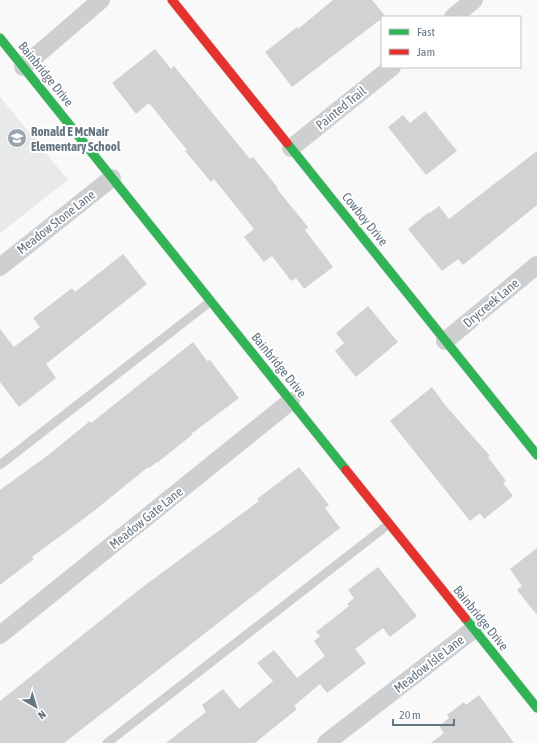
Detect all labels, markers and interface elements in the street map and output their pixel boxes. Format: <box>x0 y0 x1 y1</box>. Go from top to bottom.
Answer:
legend <box>381 16 521 68</box>
text: Fast <box>417 25 435 39</box>
street label: Bainbridge Drive <box>15 39 77 109</box>
text: Jam <box>417 45 435 59</box>
street label: Painted Trail <box>313 83 369 133</box>
place label: Ronald E McNair Elementary School <box>31 124 121 154</box>
school or university icon: Ronald E McNair Elementary School <box>6 127 28 149</box>
street label: Meadow Stone Lane <box>14 187 98 257</box>
street label: Cowboy Drive <box>339 189 391 249</box>
street label: Drycreek Lane <box>460 275 522 330</box>
street label: Bainbridge Drive <box>248 330 310 400</box>
street label: Meadow Gate Lane <box>106 484 186 552</box>
street label: Bainbridge Drive <box>450 583 512 653</box>
street label: Meadow Isle Lane <box>391 632 467 696</box>
north arrow <box>16 687 56 727</box>
scale bar <box>393 701 454 727</box>
text: N <box>36 708 48 722</box>
text: 20 m <box>399 708 421 722</box>

